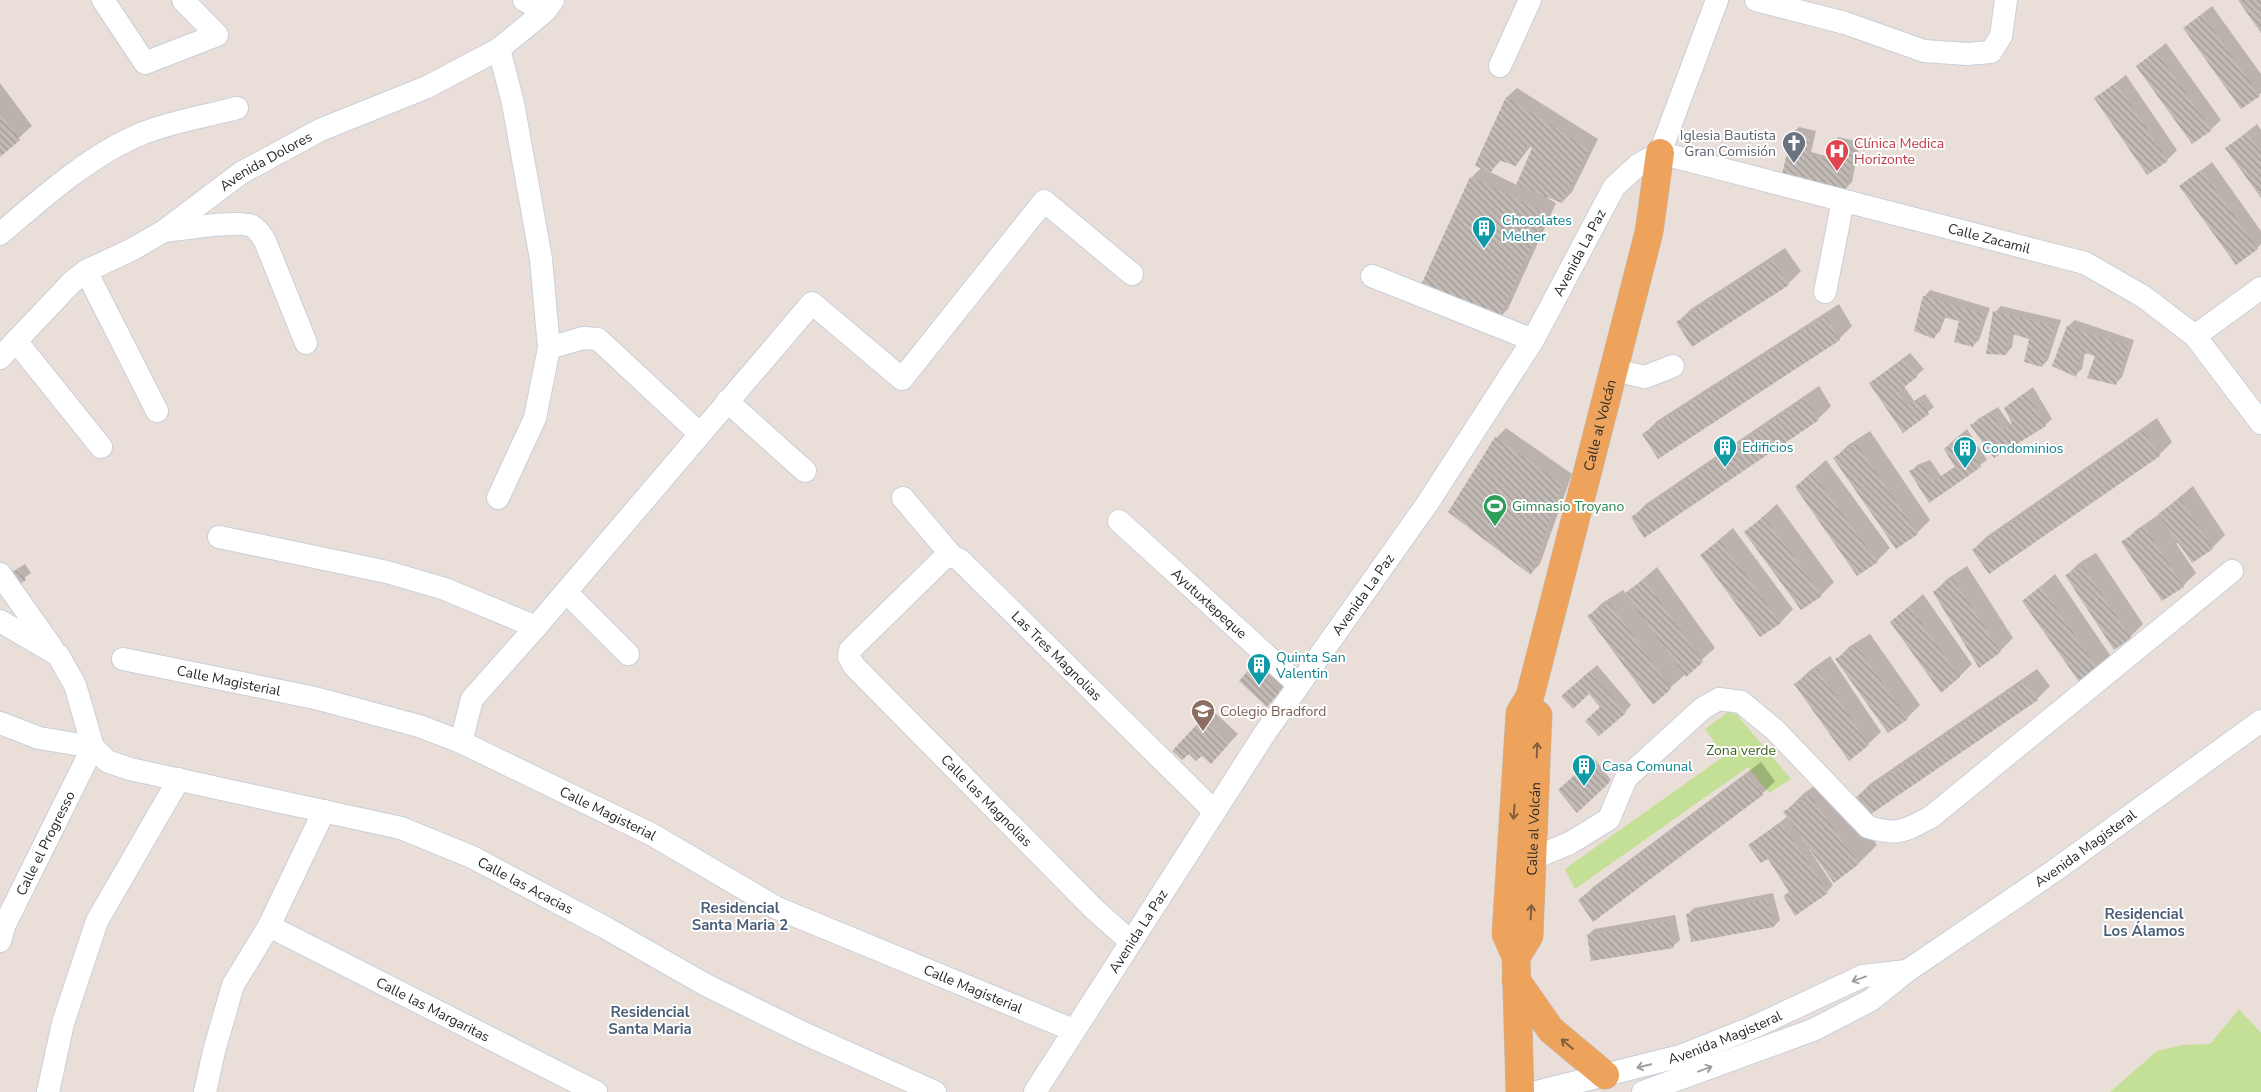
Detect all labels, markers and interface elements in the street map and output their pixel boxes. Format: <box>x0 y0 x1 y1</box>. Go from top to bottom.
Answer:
place label: Iglesia Bautista Gran Comisión <box>1680 126 1776 161</box>
street label: Avenida Dolores <box>216 127 315 195</box>
church icon: Iglesia Bautista Gran Comisión <box>1781 130 1807 164</box>
place label: Clínica Medica Horizonte <box>1854 134 1944 169</box>
hospital icon: Clínica Medica Horizonte <box>1824 138 1850 172</box>
street label: Avenida La Paz <box>1548 205 1610 299</box>
place label: Chocolates Melher <box>1502 211 1572 246</box>
building icon: Chocolates Melher <box>1471 215 1497 249</box>
street label: Calle Zacamil <box>1946 218 2033 258</box>
street label: Calle al Volcán <box>1579 377 1620 473</box>
building icon: Edificios <box>1712 434 1738 468</box>
building icon: Condominios <box>1952 435 1978 469</box>
place label: Edificios <box>1742 438 1794 457</box>
place label: Condominios <box>1982 439 2064 458</box>
sports icon: Gimnasio Troyano <box>1482 493 1508 527</box>
place label: Gimnasio Troyano <box>1512 497 1625 516</box>
street label: Avenida La Paz <box>1328 549 1399 639</box>
street label: Ayutuxtepeque <box>1167 564 1251 643</box>
street label: Las Tres Magnolias <box>1007 607 1107 705</box>
place label: Quinta San Valentin <box>1275 648 1346 683</box>
building icon: Quinta San Valentin <box>1246 652 1272 686</box>
street label: Calle Magisterial <box>175 661 283 700</box>
school or university icon: Colegio Bradford <box>1190 698 1216 732</box>
place label: Colegio Bradford <box>1220 702 1326 721</box>
park label: Zona verde <box>1706 741 1776 760</box>
one-way arrow <box>1532 742 1542 758</box>
street label: Calle las Magnolias <box>937 750 1037 851</box>
building icon: Casa Comunal <box>1571 753 1597 787</box>
place label: Casa Comunal <box>1602 757 1693 776</box>
street label: Calle Magisterial <box>556 782 661 845</box>
street label: Calle al Volcán <box>1522 782 1545 876</box>
street label: Calle el Progresso <box>11 787 79 899</box>
one-way arrow <box>1509 804 1518 820</box>
street label: Avenida Magisteral <box>2031 805 2141 891</box>
street label: Calle las Acacias <box>474 852 577 919</box>
street label: Avenida La Paz <box>1104 885 1172 977</box>
district label: Residencial Santa Maria 2 <box>692 898 788 935</box>
district label: Residencial Los Álamos <box>2103 904 2185 941</box>
one-way arrow <box>1526 905 1535 921</box>
street label: Calle Magisterial <box>921 960 1026 1018</box>
street label: Calle las Margaritas <box>373 972 493 1046</box>
one-way arrow <box>1852 975 1867 984</box>
district label: Residencial Santa Maria <box>608 1002 692 1039</box>
street label: Avenida Magisteral <box>1666 1005 1786 1068</box>
one-way arrow <box>1561 1039 1574 1050</box>
one-way arrow <box>1637 1061 1653 1071</box>
one-way arrow <box>1697 1064 1713 1073</box>

